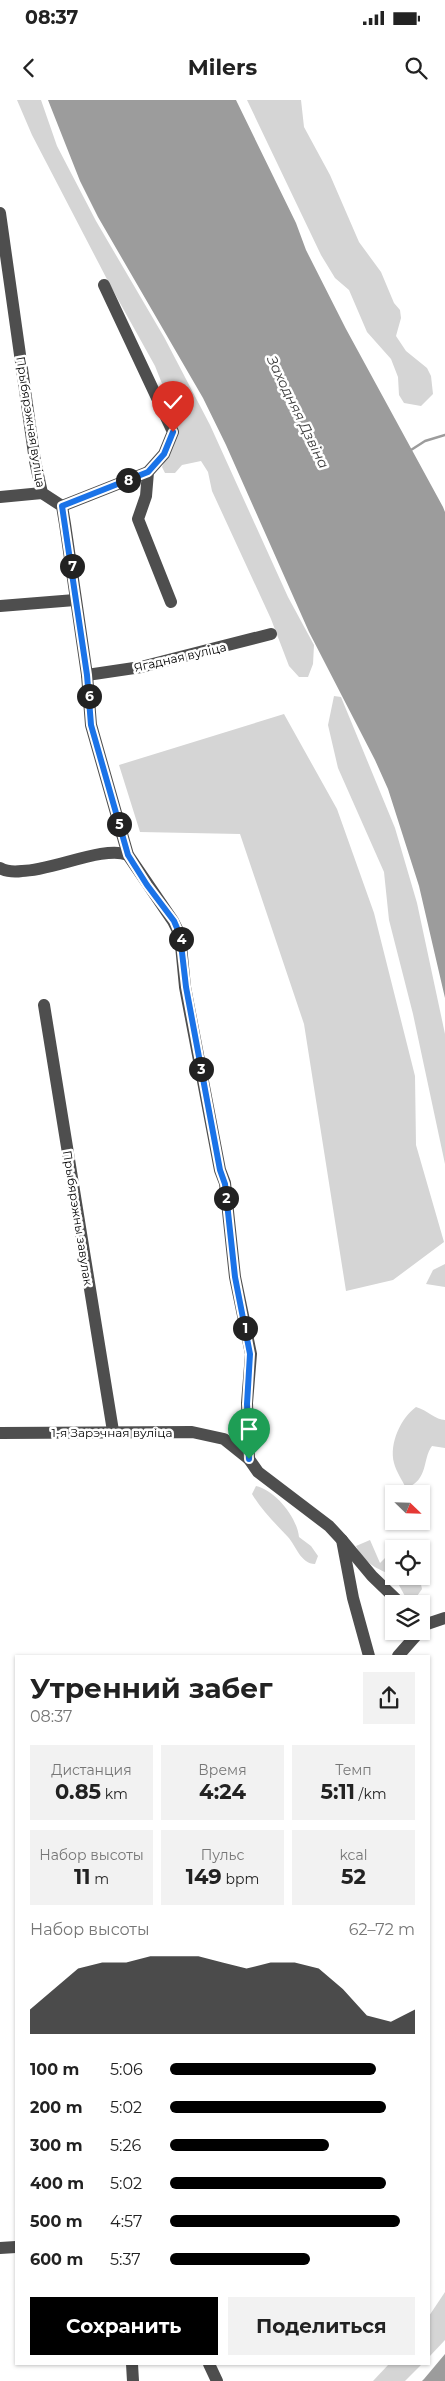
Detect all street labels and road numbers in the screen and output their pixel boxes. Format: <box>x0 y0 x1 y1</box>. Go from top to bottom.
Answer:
street label: Прыбярэжная вуліца <box>13 355 49 489</box>
street label: Ягадная вуліца <box>132 639 228 675</box>
street label: Прыбярэжны завулак <box>60 1149 96 1287</box>
street label: 1-я Зарэчная вуліца <box>51 1425 173 1440</box>

